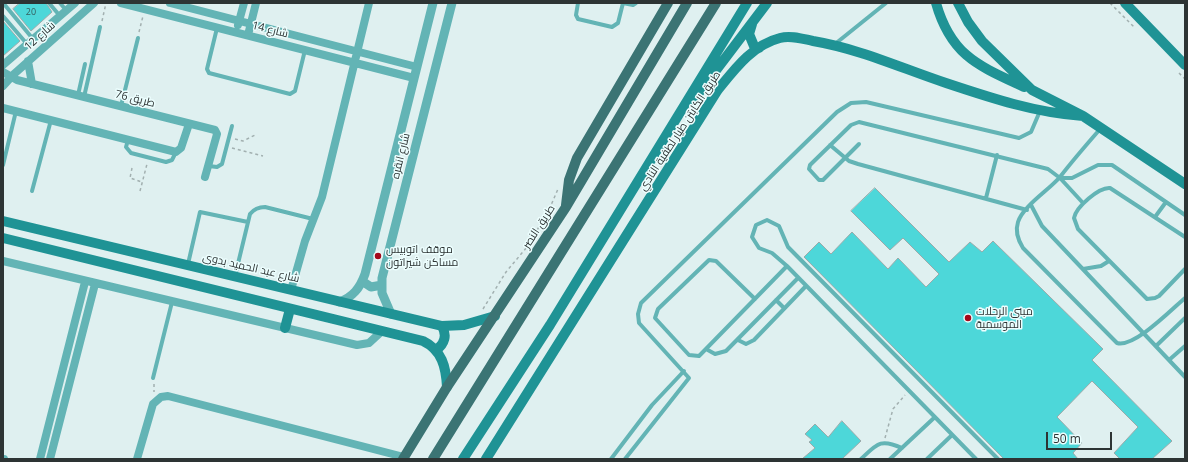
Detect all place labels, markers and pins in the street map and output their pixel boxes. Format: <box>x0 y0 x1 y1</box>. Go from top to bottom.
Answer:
place label: موقف اتوبيس مساكن شيراتون <box>386 243 458 269</box>
marker: موقف اتوبيس مساكن شيراتون <box>373 251 383 261</box>
place label: مبنى الرحلات الموسمية <box>976 305 1033 331</box>
marker: مبنى الرحلات الموسمية <box>963 313 973 323</box>

